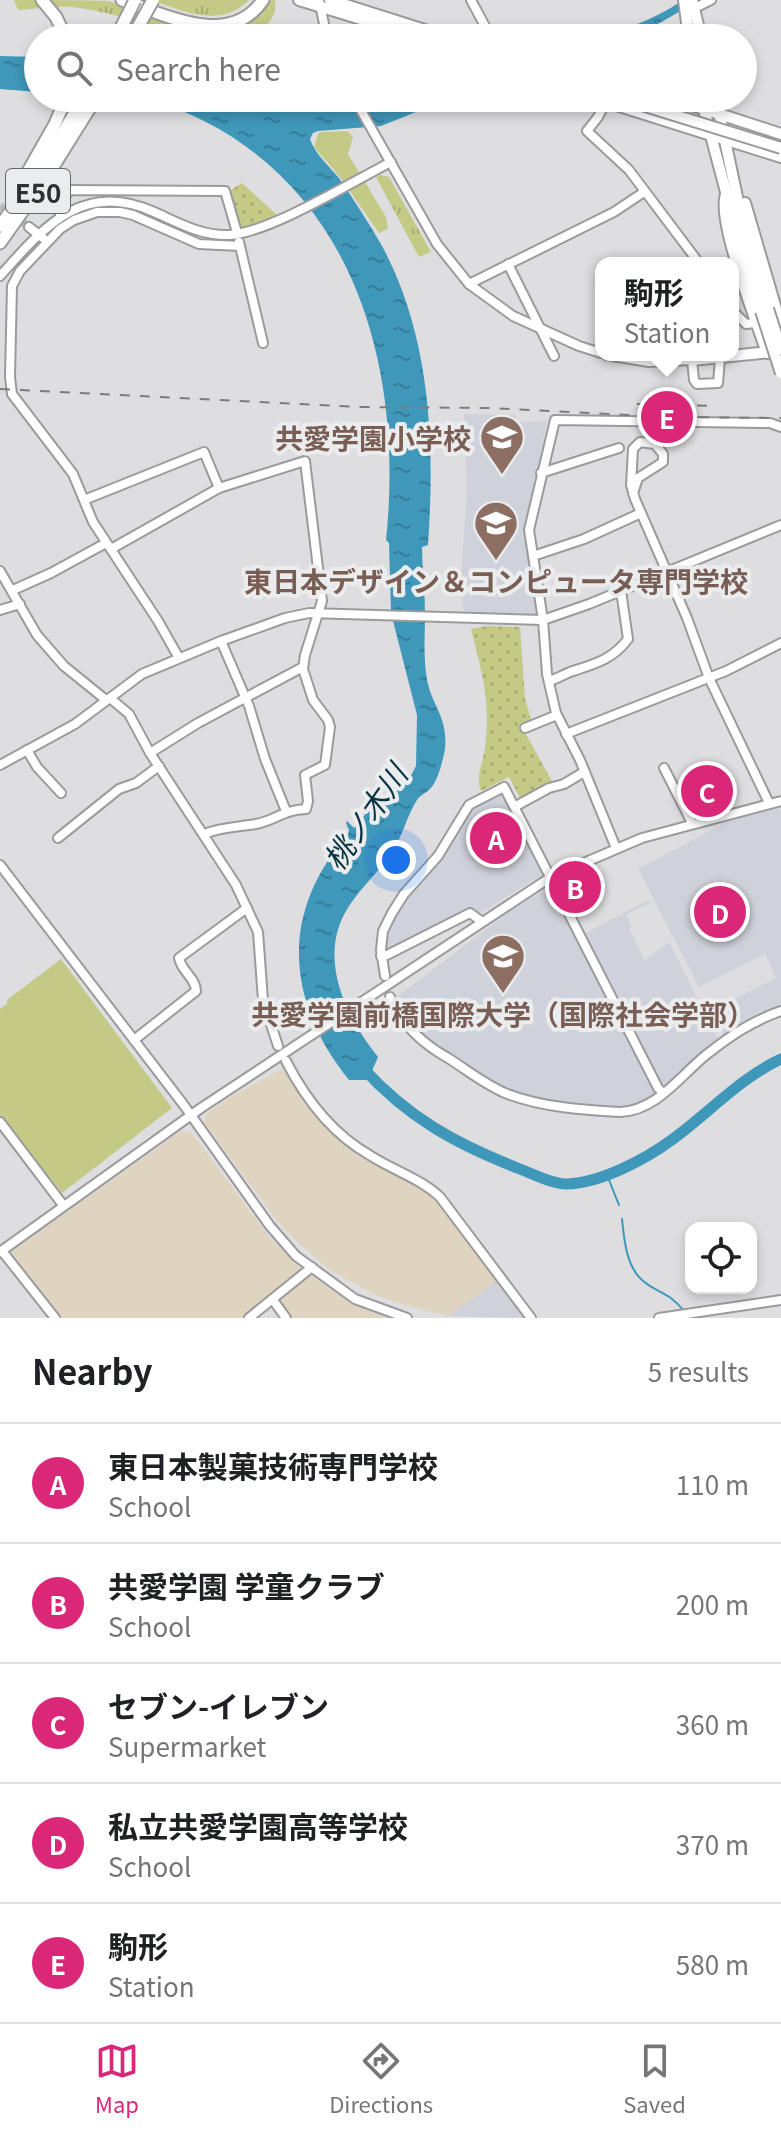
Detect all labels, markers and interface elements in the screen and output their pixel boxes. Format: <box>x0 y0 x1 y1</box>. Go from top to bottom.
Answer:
search box <box>24 24 757 112</box>
icon: search <box>52 46 96 90</box>
text: Search here <box>116 46 281 90</box>
road number: E50 <box>6 169 70 213</box>
popup <box>595 257 739 361</box>
text: 駒形 <box>624 269 684 313</box>
text: Station <box>624 313 710 350</box>
pin: E <box>641 387 693 447</box>
school or university icon: 共愛学園小学校 <box>478 413 526 476</box>
place label: 共愛学園小学校 <box>275 417 471 457</box>
school or university icon: 東日本デザイン＆コンピュータ専門学校 <box>472 499 520 562</box>
place label: 東日本デザイン＆コンピュータ専門学校 <box>244 560 748 600</box>
water label: 桃ノ木川 <box>312 752 418 878</box>
pin: C <box>681 761 733 821</box>
pin: A <box>470 808 522 868</box>
your location <box>376 840 416 880</box>
pin: B <box>549 857 601 917</box>
pin: D <box>694 882 746 942</box>
school or university icon: 共愛学園前橋国際大学（国際社会学部） <box>479 932 527 995</box>
place label: 共愛学園前橋国際大学（国際社会学部） <box>251 993 755 1033</box>
map controls <box>685 1222 757 1294</box>
button: locate <box>685 1222 757 1294</box>
text: Nearby <box>32 1346 152 1395</box>
text: 5 results <box>648 1352 749 1389</box>
text: 東日本製菓技術専門学校 <box>108 1443 438 1487</box>
text: A <box>50 1465 66 1502</box>
text: 110 m <box>676 1465 749 1502</box>
text: School <box>108 1487 191 1524</box>
text: 共愛学園 学童クラブ <box>108 1563 385 1607</box>
text: B <box>49 1585 67 1622</box>
text: 200 m <box>676 1585 749 1622</box>
text: School <box>108 1607 191 1644</box>
text: セブン-イレブン <box>108 1683 329 1727</box>
text: C <box>49 1705 67 1742</box>
text: 360 m <box>676 1705 749 1742</box>
text: Supermarket <box>108 1727 266 1764</box>
text: 私立共愛学園高等学校 <box>108 1803 408 1847</box>
text: D <box>49 1825 67 1862</box>
text: 370 m <box>676 1825 749 1862</box>
text: School <box>108 1847 191 1884</box>
text: 駒形 <box>108 1923 168 1967</box>
text: E <box>50 1945 66 1982</box>
text: 580 m <box>676 1945 749 1982</box>
text: Station <box>108 1967 195 2004</box>
tab: Map <box>95 2039 139 2119</box>
tab: Directions <box>329 2039 433 2119</box>
tab: Saved <box>623 2039 686 2119</box>

